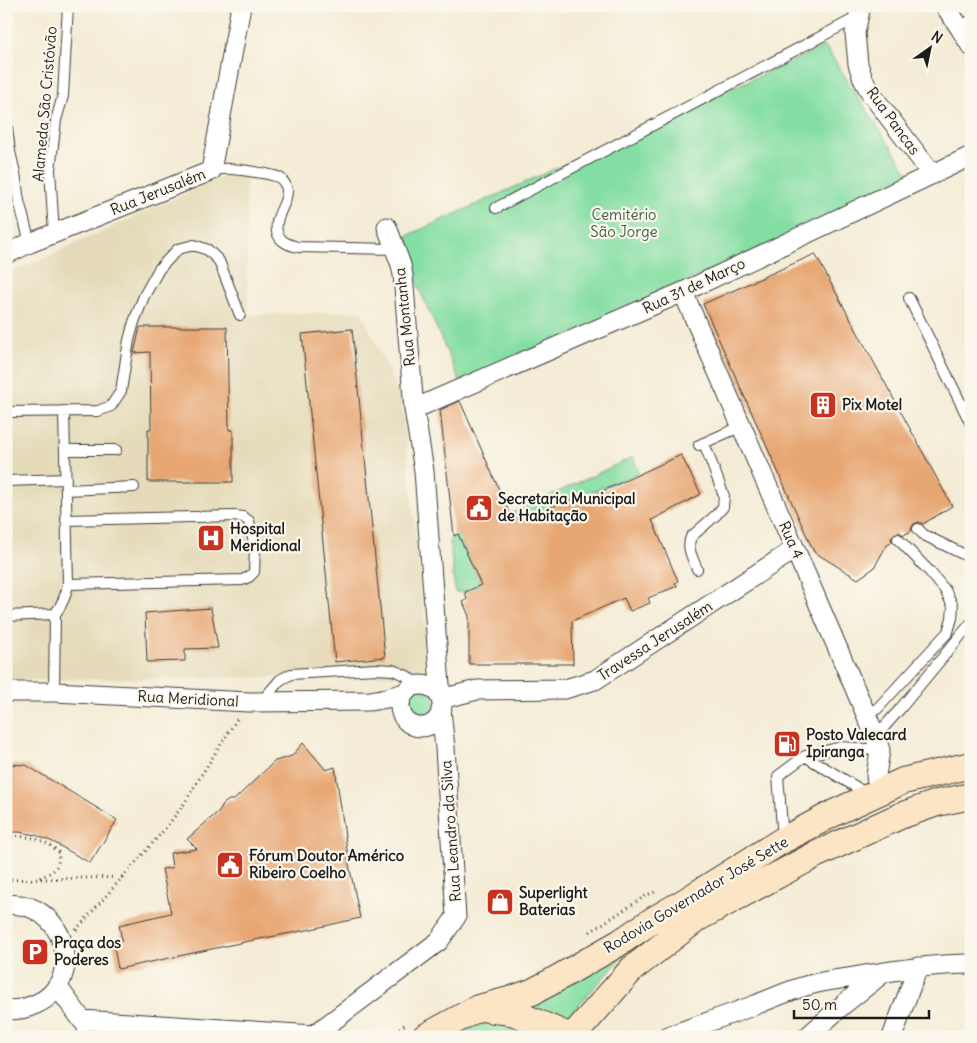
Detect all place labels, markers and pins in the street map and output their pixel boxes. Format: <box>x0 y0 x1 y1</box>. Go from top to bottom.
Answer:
building icon: Pix Motel <box>808 390 838 420</box>
place label: Pix Motel <box>842 395 902 414</box>
place label: Secretaria Municipal de Habitação <box>498 489 635 526</box>
public building icon: Secretaria Municipal de Habitação <box>464 493 494 523</box>
place label: Hospital Meridional <box>230 519 301 555</box>
hospital icon: Hospital Meridional <box>196 523 226 553</box>
place label: Posto Valecard Ipiranga <box>806 725 907 762</box>
fuel station icon: Posto Valecard Ipiranga <box>772 729 802 759</box>
place label: Fórum Doutor Américo Ribeiro Coelho <box>249 846 405 882</box>
public building icon: Fórum Doutor Américo Ribeiro Coelho <box>215 850 245 880</box>
place label: Superlight Baterias <box>519 883 588 919</box>
shop icon: Superlight Baterias <box>485 887 515 917</box>
place label: Praça dos Poderes <box>54 933 121 969</box>
parking icon: Praça dos Poderes <box>20 937 50 967</box>

